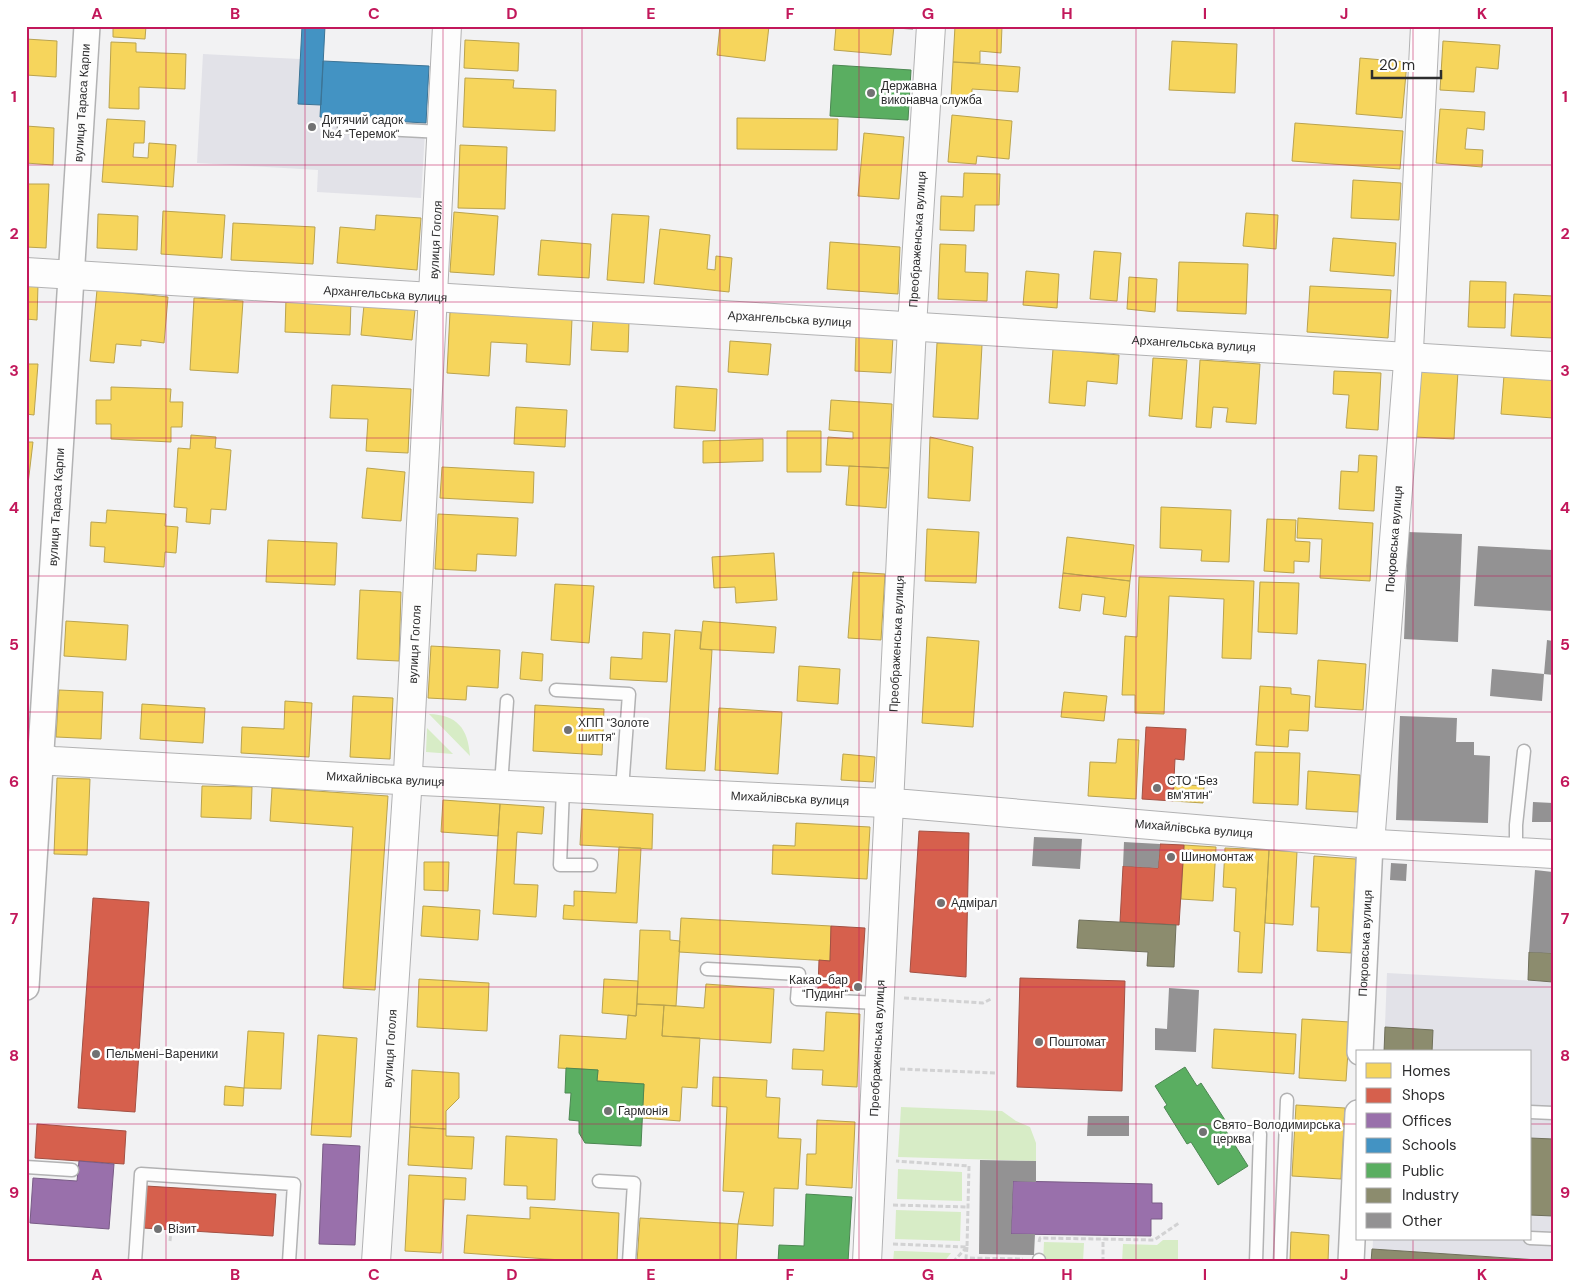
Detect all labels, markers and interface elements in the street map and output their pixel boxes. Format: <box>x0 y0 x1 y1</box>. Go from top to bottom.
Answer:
text: A <box>91 3 103 24</box>
text: B <box>230 3 240 24</box>
text: C <box>368 3 380 24</box>
text: D <box>506 3 518 24</box>
text: E <box>646 3 656 24</box>
text: F <box>786 3 795 24</box>
text: G <box>922 3 934 24</box>
text: H <box>1061 3 1073 24</box>
text: I <box>1203 3 1207 24</box>
text: J <box>1340 3 1348 24</box>
text: K <box>1477 3 1488 24</box>
street label: вулиця Тараса Карпи <box>70 43 94 162</box>
scale bar <box>1372 48 1440 80</box>
text: 20 m <box>1379 55 1415 75</box>
place label: Державна виконавча служба <box>881 78 982 108</box>
text: 1 <box>11 86 17 107</box>
text: 1 <box>1562 86 1568 107</box>
marker: Державна виконавча служба <box>865 87 877 99</box>
place label: Дитячий садок №4 "Теремок" <box>322 112 404 142</box>
marker: Дитячий садок №4 "Теремок" <box>306 121 318 133</box>
street label: Преображенська вулиця <box>905 170 930 308</box>
street label: вулиця Гоголя <box>426 200 446 279</box>
text: 2 <box>9 223 19 244</box>
text: 2 <box>1560 223 1570 244</box>
street label: Архангельська вулиця <box>323 282 448 306</box>
street label: Архангельська вулиця <box>727 307 852 331</box>
street label: Архангельська вулиця <box>1131 332 1256 356</box>
text: 3 <box>9 360 19 381</box>
text: 3 <box>1560 360 1570 381</box>
street label: вулиця Тараса Карпи <box>45 447 68 567</box>
street label: Покровська вулиця <box>1382 485 1406 593</box>
text: 4 <box>9 497 19 518</box>
text: 4 <box>1560 497 1570 518</box>
street label: Преображенська вулиця <box>885 575 908 712</box>
street label: вулиця Гоголя <box>405 605 425 684</box>
text: 5 <box>9 634 19 655</box>
text: 5 <box>1560 634 1570 655</box>
place label: ХПП "Золоте шиття" <box>578 715 650 745</box>
marker: ХПП "Золоте шиття" <box>562 724 574 736</box>
street label: Михайлівська вулиця <box>326 768 445 790</box>
text: 6 <box>9 771 19 792</box>
text: 6 <box>1560 771 1570 792</box>
place label: СТО "Без вм'ятин" <box>1167 773 1218 803</box>
marker: СТО "Без вм'ятин" <box>1151 782 1163 794</box>
street label: Михайлівська вулиця <box>730 788 849 809</box>
street label: Михайлівська вулиця <box>1134 816 1253 842</box>
place label: Шиномонтаж <box>1181 849 1254 865</box>
marker: Шиномонтаж <box>1165 851 1177 863</box>
street label: Покровська вулиця <box>1355 889 1376 997</box>
place label: Адмірал <box>951 895 997 911</box>
marker: Адмірал <box>935 897 947 909</box>
text: 7 <box>10 908 19 929</box>
text: 7 <box>1561 908 1570 929</box>
place label: Какао-бар "Пудинг" <box>789 972 849 1002</box>
street label: Преображенська вулиця <box>866 979 889 1117</box>
marker: Какао-бар "Пудинг" <box>852 981 864 993</box>
street label: вулиця Гоголя <box>380 1009 401 1088</box>
place label: Поштомат <box>1049 1034 1107 1050</box>
marker: Поштомат <box>1033 1036 1045 1048</box>
text: 8 <box>9 1045 19 1066</box>
text: 8 <box>1560 1045 1570 1066</box>
place label: Пельмені-Вареники <box>106 1046 218 1062</box>
marker: Пельмені-Вареники <box>90 1048 102 1060</box>
legend <box>1356 1050 1532 1240</box>
text: Homes <box>1402 1061 1451 1081</box>
text: Shops <box>1402 1085 1445 1105</box>
place label: Гармонія <box>618 1103 668 1119</box>
marker: Гармонія <box>602 1105 614 1117</box>
text: Offices <box>1402 1111 1452 1131</box>
place label: Свято-Володимирська церква <box>1213 1117 1341 1147</box>
marker: Свято-Володимирська церква <box>1197 1126 1209 1138</box>
text: Schools <box>1402 1135 1457 1155</box>
text: Public <box>1402 1161 1444 1181</box>
text: 9 <box>9 1182 19 1203</box>
text: 9 <box>1560 1182 1570 1203</box>
text: Industry <box>1402 1185 1460 1205</box>
text: Other <box>1402 1211 1443 1231</box>
place label: Візит <box>168 1221 197 1237</box>
marker: Візит <box>152 1223 164 1235</box>
text: A <box>91 1264 103 1285</box>
text: B <box>230 1264 240 1285</box>
text: C <box>368 1264 380 1285</box>
text: D <box>506 1264 518 1285</box>
text: E <box>646 1264 656 1285</box>
text: F <box>786 1264 795 1285</box>
text: G <box>922 1264 934 1285</box>
text: H <box>1061 1264 1073 1285</box>
text: I <box>1203 1264 1207 1285</box>
text: J <box>1340 1264 1348 1285</box>
text: K <box>1477 1264 1488 1285</box>

